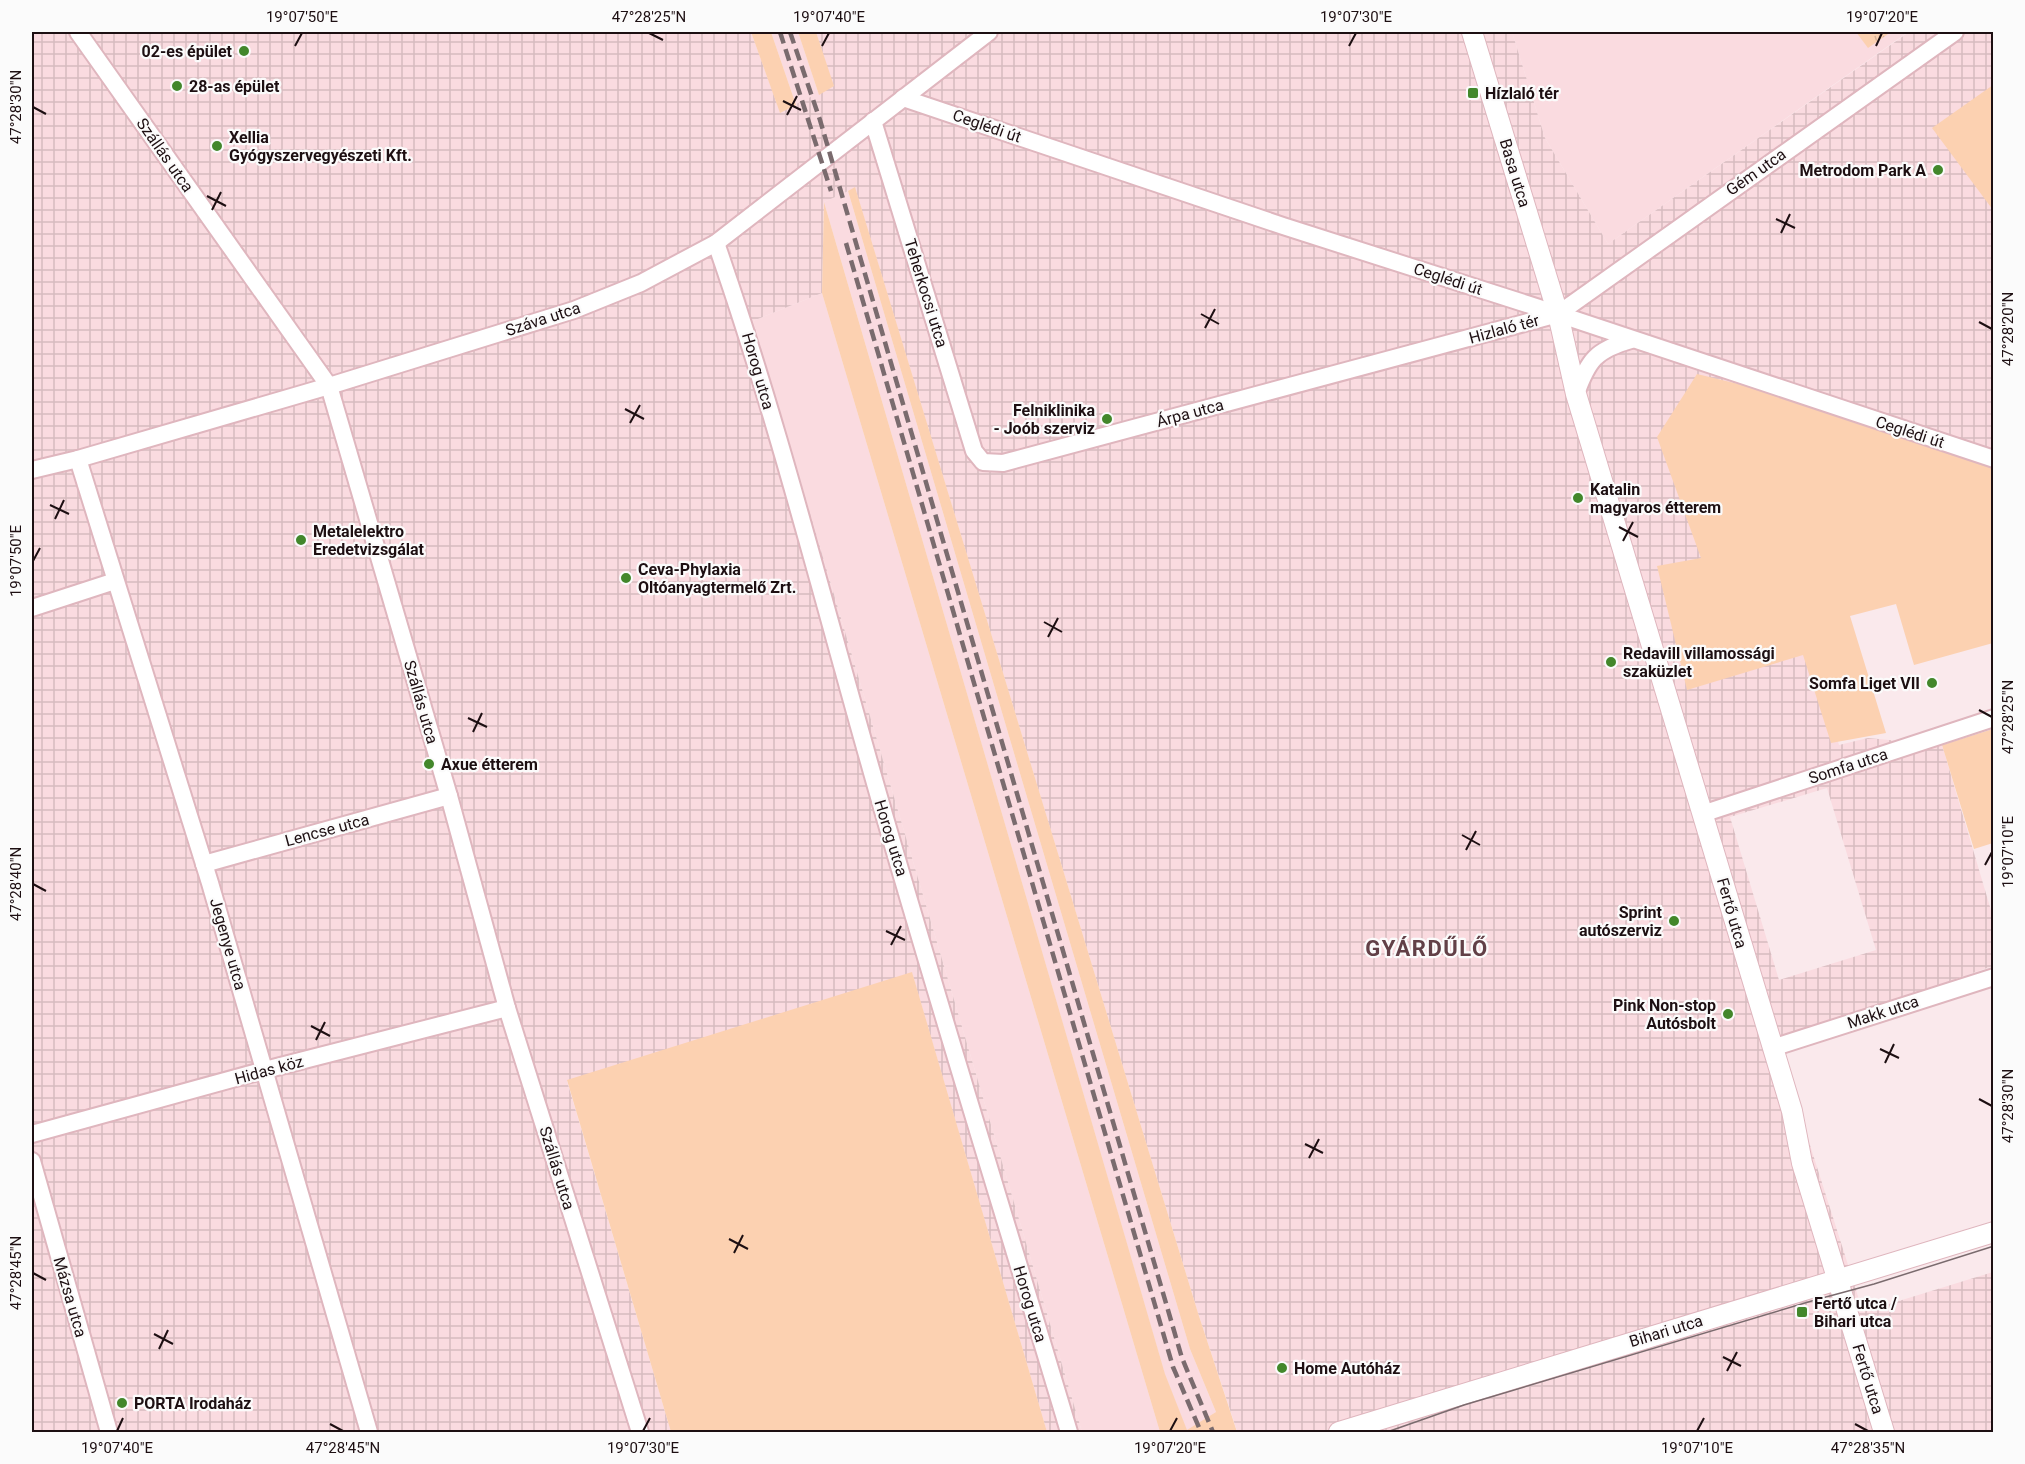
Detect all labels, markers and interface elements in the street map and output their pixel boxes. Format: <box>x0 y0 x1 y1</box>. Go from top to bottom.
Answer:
text: 19°07'50"E <box>266 8 339 26</box>
text: 47°28'25"N <box>612 8 686 26</box>
text: 19°07'40"E <box>793 8 866 26</box>
text: 19°07'30"E <box>1320 8 1393 26</box>
text: 19°07'20"E <box>1846 8 1919 26</box>
place label: 02-es épület <box>142 42 233 61</box>
marker: 02-es épület <box>237 44 251 58</box>
text: 47°28'30"N <box>7 70 25 144</box>
place label: 28-as épület <box>189 77 280 96</box>
marker: 28-as épület <box>170 79 184 93</box>
place label: Hízlaló tér <box>1485 84 1559 103</box>
marker: Hízlaló tér <box>1466 86 1480 100</box>
street label: Ceglédi út <box>950 105 1024 147</box>
street label: Szállás utca <box>133 114 197 196</box>
place label: Xellia Gyógyszervegyészeti Kft. <box>229 128 412 165</box>
street label: Basa utca <box>1496 136 1534 210</box>
marker: Xellia Gyógyszervegyészeti Kft. <box>210 139 224 153</box>
street label: Gém utca <box>1722 145 1790 199</box>
place label: Metrodom Park A <box>1799 161 1926 180</box>
marker: Metrodom Park A <box>1931 163 1945 177</box>
street label: Teherkocsi utca <box>900 236 952 350</box>
street label: Ceglédi út <box>1411 259 1485 299</box>
text: 47°28'20"N <box>1999 292 2017 366</box>
street label: Száva utca <box>503 298 583 340</box>
street label: Hizlaló tér <box>1467 310 1542 347</box>
street label: Horog utca <box>738 330 778 412</box>
street label: Árpa utca <box>1154 395 1226 431</box>
place label: Felniklinika - Joób szerviz <box>993 401 1095 438</box>
marker: Felniklinika - Joób szerviz <box>1100 412 1114 426</box>
street label: Ceglédi út <box>1873 412 1947 452</box>
place label: Katalin magyaros étterem <box>1590 480 1721 517</box>
marker: Katalin magyaros étterem <box>1571 491 1585 505</box>
place label: Metalelektro Eredetvizsgálat <box>313 522 425 559</box>
text: 19°07'50"E <box>7 524 25 597</box>
marker: Metalelektro Eredetvizsgálat <box>294 533 308 547</box>
place label: Ceva-Phylaxia Oltóanyagtermelő Zrt. <box>638 560 796 597</box>
marker: Ceva-Phylaxia Oltóanyagtermelő Zrt. <box>619 571 633 585</box>
place label: Redavill villamossági szaküzlet <box>1623 644 1775 681</box>
marker: Redavill villamossági szaküzlet <box>1604 655 1618 669</box>
street label: Szállás utca <box>400 658 442 746</box>
place label: Somfa Liget VII <box>1809 674 1920 693</box>
marker: Somfa Liget VII <box>1925 676 1939 690</box>
text: 47°28'25"N <box>1999 680 2017 754</box>
street label: Somfa utca <box>1806 744 1890 788</box>
place label: Axue étterem <box>441 755 538 774</box>
marker: Axue étterem <box>422 757 436 771</box>
street label: Horog utca <box>870 797 912 879</box>
street label: Lencse utca <box>283 810 371 850</box>
text: 19°07'10"E <box>1999 815 2017 888</box>
text: 47°28'40"N <box>7 847 25 921</box>
street label: Fertő utca <box>1713 876 1751 950</box>
street label: Jegenye utca <box>206 896 250 992</box>
place label: Sprint autószerviz <box>1579 903 1663 940</box>
marker: Sprint autószerviz <box>1667 914 1681 928</box>
district label: GYÁRDŰLŐ <box>1365 935 1489 961</box>
street label: Makk utca <box>1845 992 1921 1032</box>
place label: Pink Non-stop Autósbolt <box>1613 996 1717 1033</box>
marker: Pink Non-stop Autósbolt <box>1721 1007 1735 1021</box>
street label: Hidas köz <box>233 1052 305 1088</box>
text: 47°28'30"N <box>1999 1069 2017 1143</box>
street label: Szállás utca <box>535 1124 579 1212</box>
text: 47°28'45"N <box>7 1236 25 1310</box>
street label: Mázsa utca <box>49 1255 91 1339</box>
street label: Horog utca <box>1009 1263 1051 1345</box>
place label: Fertő utca / Bihari utca <box>1814 1294 1897 1331</box>
marker: Fertő utca / Bihari utca <box>1795 1305 1809 1319</box>
street label: Bihari utca <box>1627 1311 1705 1351</box>
street label: Fertő utca <box>1848 1342 1888 1416</box>
place label: Home Autóház <box>1294 1359 1400 1378</box>
marker: Home Autóház <box>1275 1361 1289 1375</box>
place label: PORTA Irodaház <box>134 1394 252 1413</box>
marker: PORTA Irodaház <box>115 1396 129 1410</box>
text: 19°07'40"E <box>81 1439 154 1457</box>
text: 47°28'45"N <box>306 1439 380 1457</box>
text: 19°07'30"E <box>607 1439 680 1457</box>
text: 19°07'20"E <box>1134 1439 1207 1457</box>
text: 19°07'10"E <box>1661 1439 1734 1457</box>
text: 47°28'35"N <box>1831 1439 1905 1457</box>

